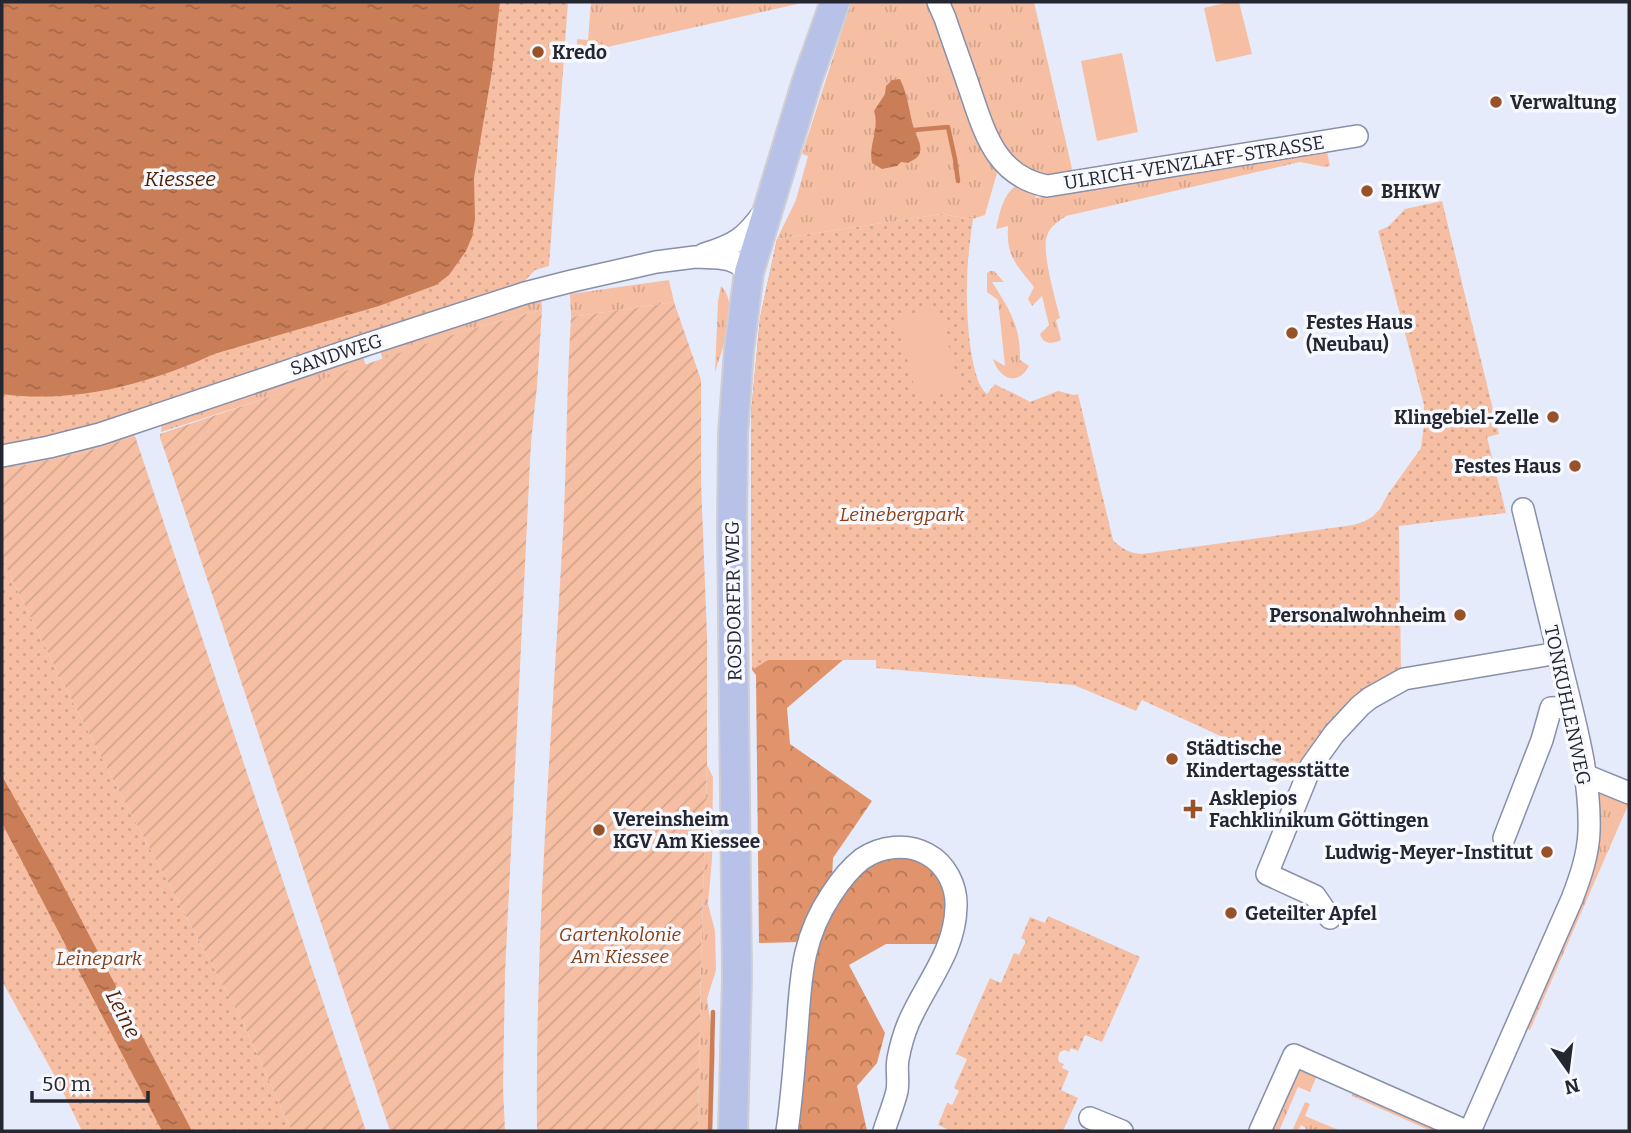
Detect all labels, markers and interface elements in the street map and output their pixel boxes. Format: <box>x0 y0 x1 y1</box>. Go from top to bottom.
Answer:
place label: Kredo <box>552 41 607 64</box>
marker: Kredo <box>530 44 546 60</box>
place label: Verwaltung <box>1510 91 1617 114</box>
marker: Verwaltung <box>1488 94 1504 110</box>
street label: ULRICH-VENZLAFF-STRASSE <box>1062 131 1326 194</box>
water label: Kiessee <box>144 166 216 192</box>
place label: BHKW <box>1381 180 1441 203</box>
marker: BHKW <box>1359 183 1375 199</box>
place label: Festes Haus (Neubau) <box>1306 311 1413 356</box>
marker: Festes Haus (Neubau) <box>1284 325 1300 341</box>
street label: SANDWEG <box>287 329 385 380</box>
place label: Klingebiel-Zelle <box>1394 406 1539 429</box>
marker: Klingebiel-Zelle <box>1545 409 1561 425</box>
place label: Festes Haus <box>1454 455 1561 478</box>
marker: Festes Haus <box>1567 458 1583 474</box>
park label: Leinebergpark <box>839 503 965 526</box>
street label: ROSDORFER WEG <box>721 521 746 681</box>
place label: Personalwohnheim <box>1269 604 1446 627</box>
marker: Personalwohnheim <box>1452 607 1468 623</box>
street label: TONKUHLENWEG <box>1539 623 1596 787</box>
place label: Städtische Kindertagesstätte <box>1186 737 1349 782</box>
marker: Städtische Kindertagesstätte <box>1164 751 1180 767</box>
place label: Asklepios Fachklinikum Göttingen <box>1209 787 1429 832</box>
marker: Asklepios Fachklinikum Göttingen <box>1183 799 1203 819</box>
place label: Vereinsheim KGV Am Kiessee <box>613 808 760 853</box>
marker: Vereinsheim KGV Am Kiessee <box>591 822 607 838</box>
place label: Ludwig-Meyer-Institut <box>1325 841 1533 864</box>
marker: Ludwig-Meyer-Institut <box>1539 844 1555 860</box>
place label: Geteilter Apfel <box>1245 902 1377 925</box>
marker: Geteilter Apfel <box>1223 905 1239 921</box>
park label: Gartenkolonie Am Kiessee <box>559 923 682 968</box>
park label: Leinepark <box>56 947 143 970</box>
water label: Leine <box>100 985 146 1043</box>
north arrow <box>1533 1035 1603 1105</box>
scale bar <box>32 1060 147 1104</box>
text: 50 m <box>42 1071 91 1097</box>
text: N <box>1562 1073 1582 1099</box>

